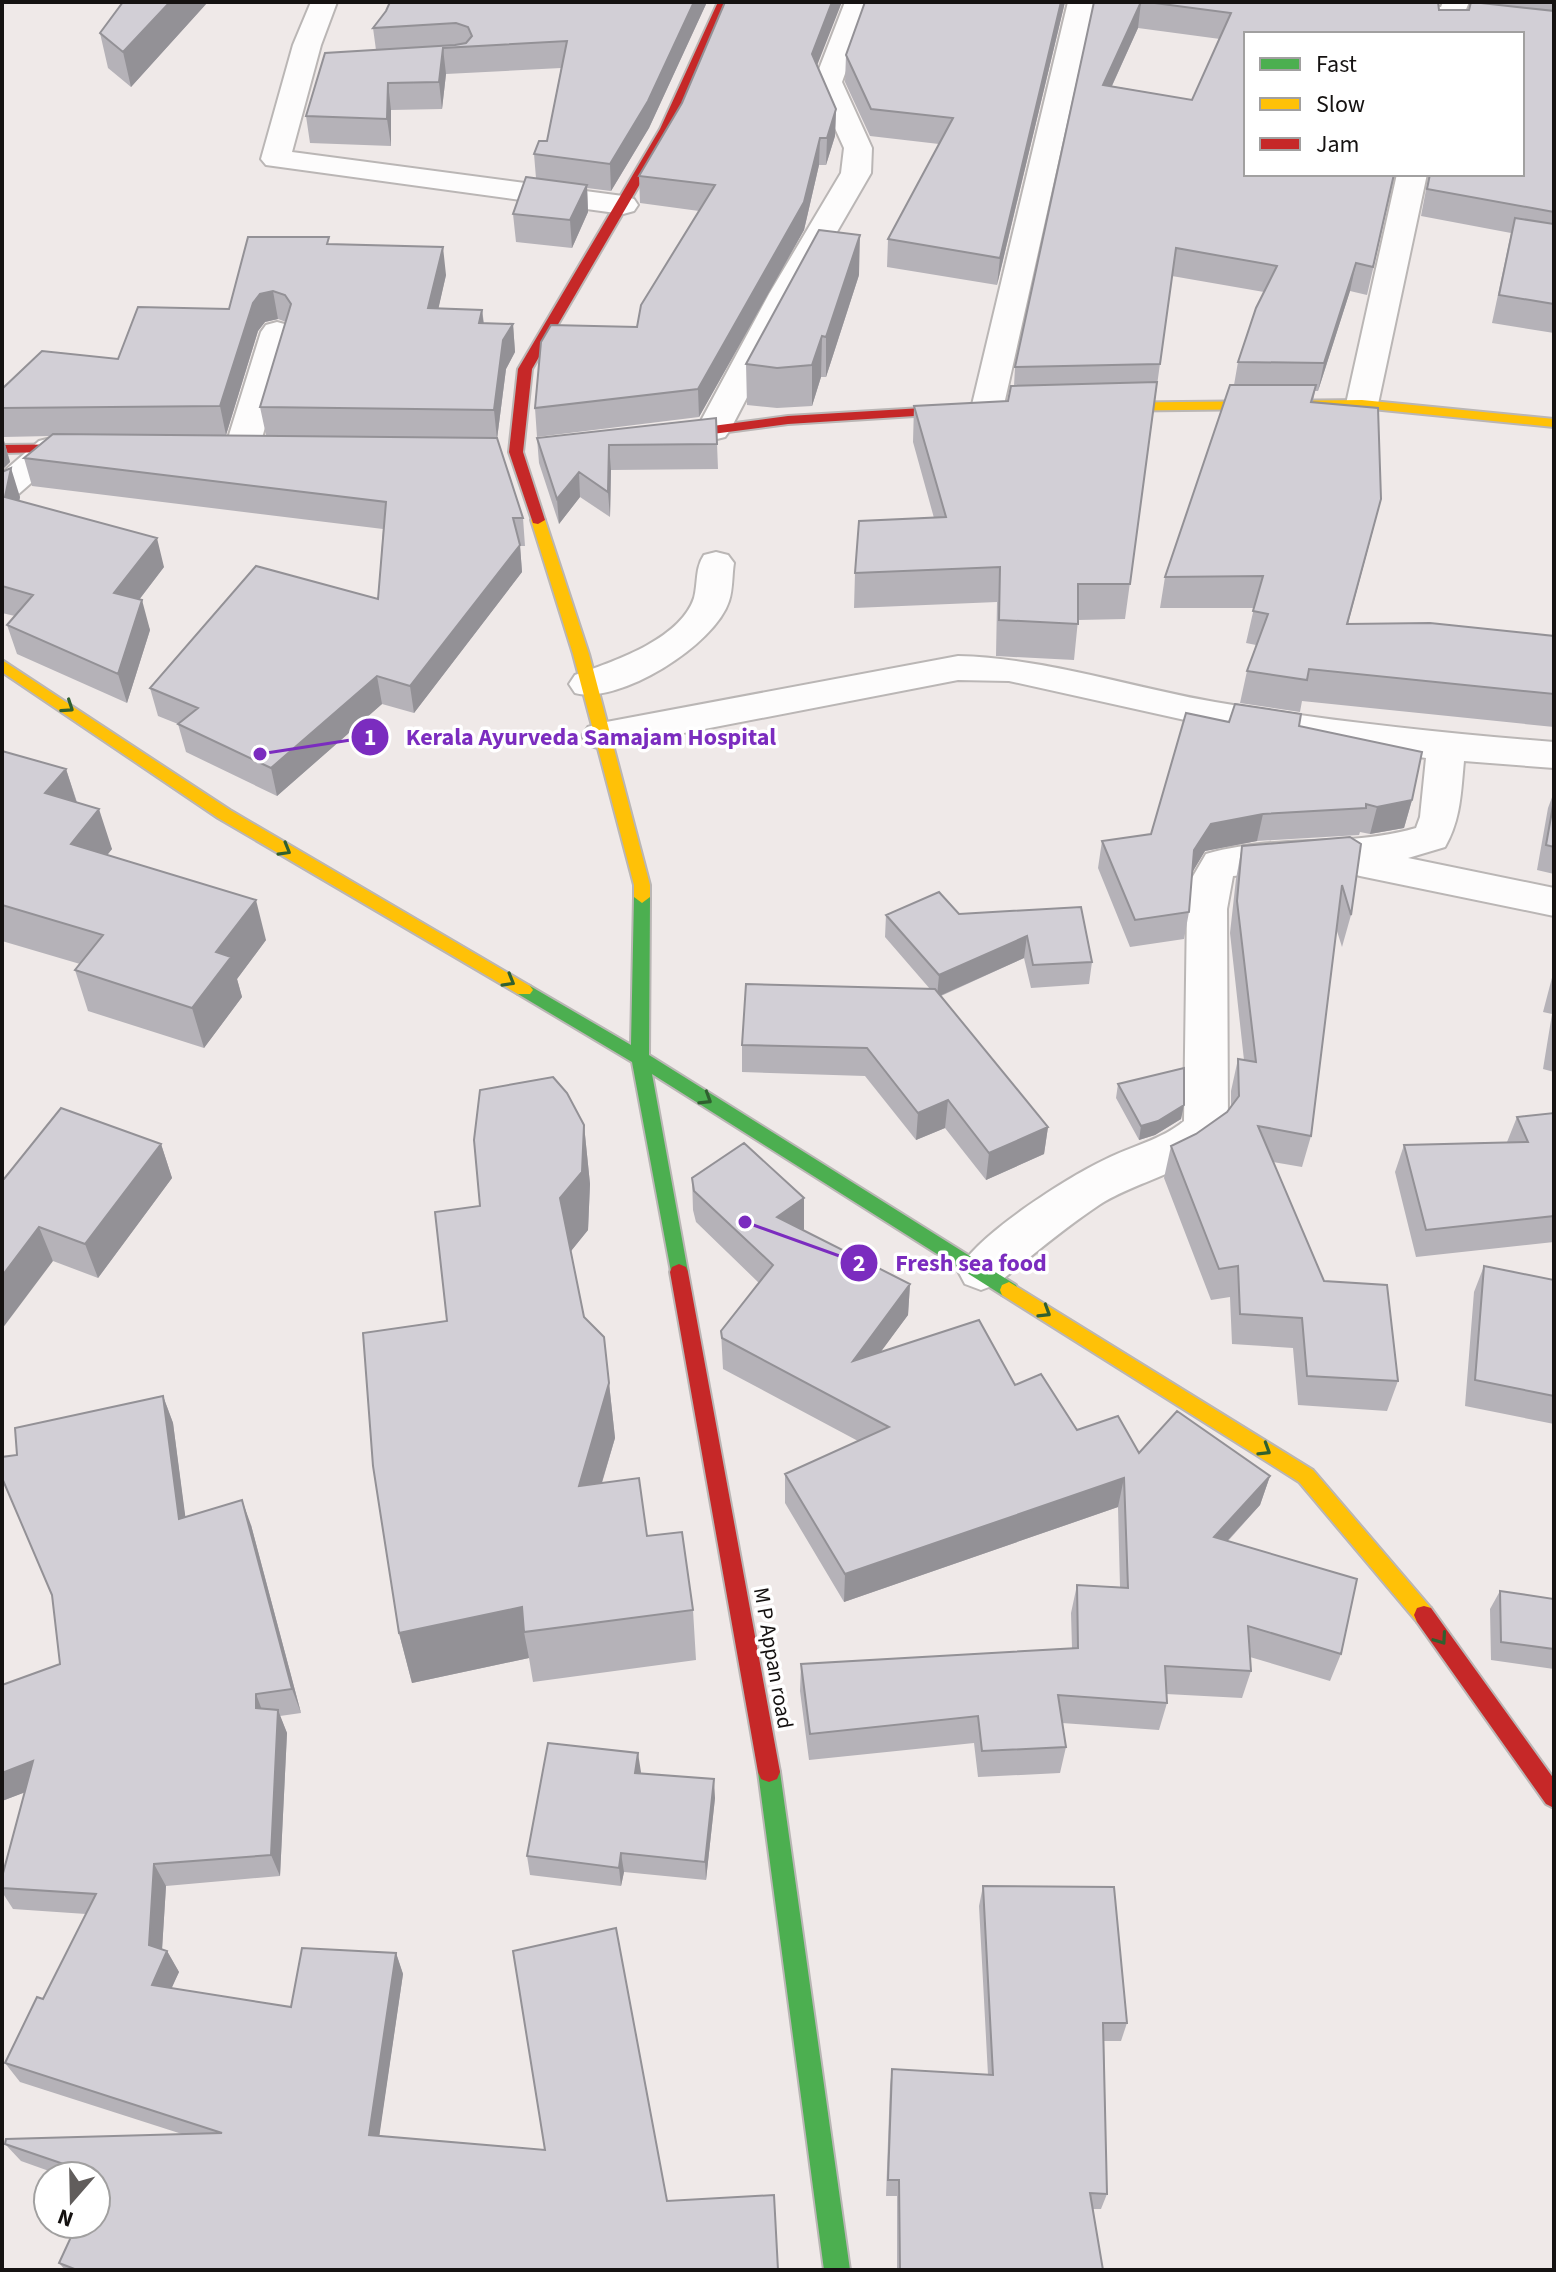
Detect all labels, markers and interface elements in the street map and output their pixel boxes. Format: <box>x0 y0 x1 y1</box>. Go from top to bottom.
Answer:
legend <box>1244 32 1524 176</box>
text: Fast <box>1316 47 1357 82</box>
text: Slow <box>1316 87 1365 122</box>
text: Jam <box>1316 127 1360 162</box>
one-way arrow <box>59 697 73 712</box>
callout: Kerala Ayurveda Samajam Hospital <box>350 713 792 761</box>
text: 1 <box>364 720 376 755</box>
text: Kerala Ayurveda Samajam Hospital <box>406 720 776 755</box>
one-way arrow <box>276 840 291 856</box>
one-way arrow <box>500 972 515 987</box>
one-way arrow <box>697 1090 712 1105</box>
callout: Fresh sea food <box>839 1239 1062 1287</box>
text: 2 <box>853 1246 865 1281</box>
text: Fresh sea food <box>895 1246 1047 1281</box>
one-way arrow <box>1036 1302 1051 1317</box>
one-way arrow <box>1256 1441 1271 1456</box>
street label: M P Appan road <box>745 1585 801 1731</box>
one-way arrow <box>1431 1630 1446 1644</box>
north arrow <box>32 2160 112 2240</box>
text: N <box>53 2200 78 2235</box>

